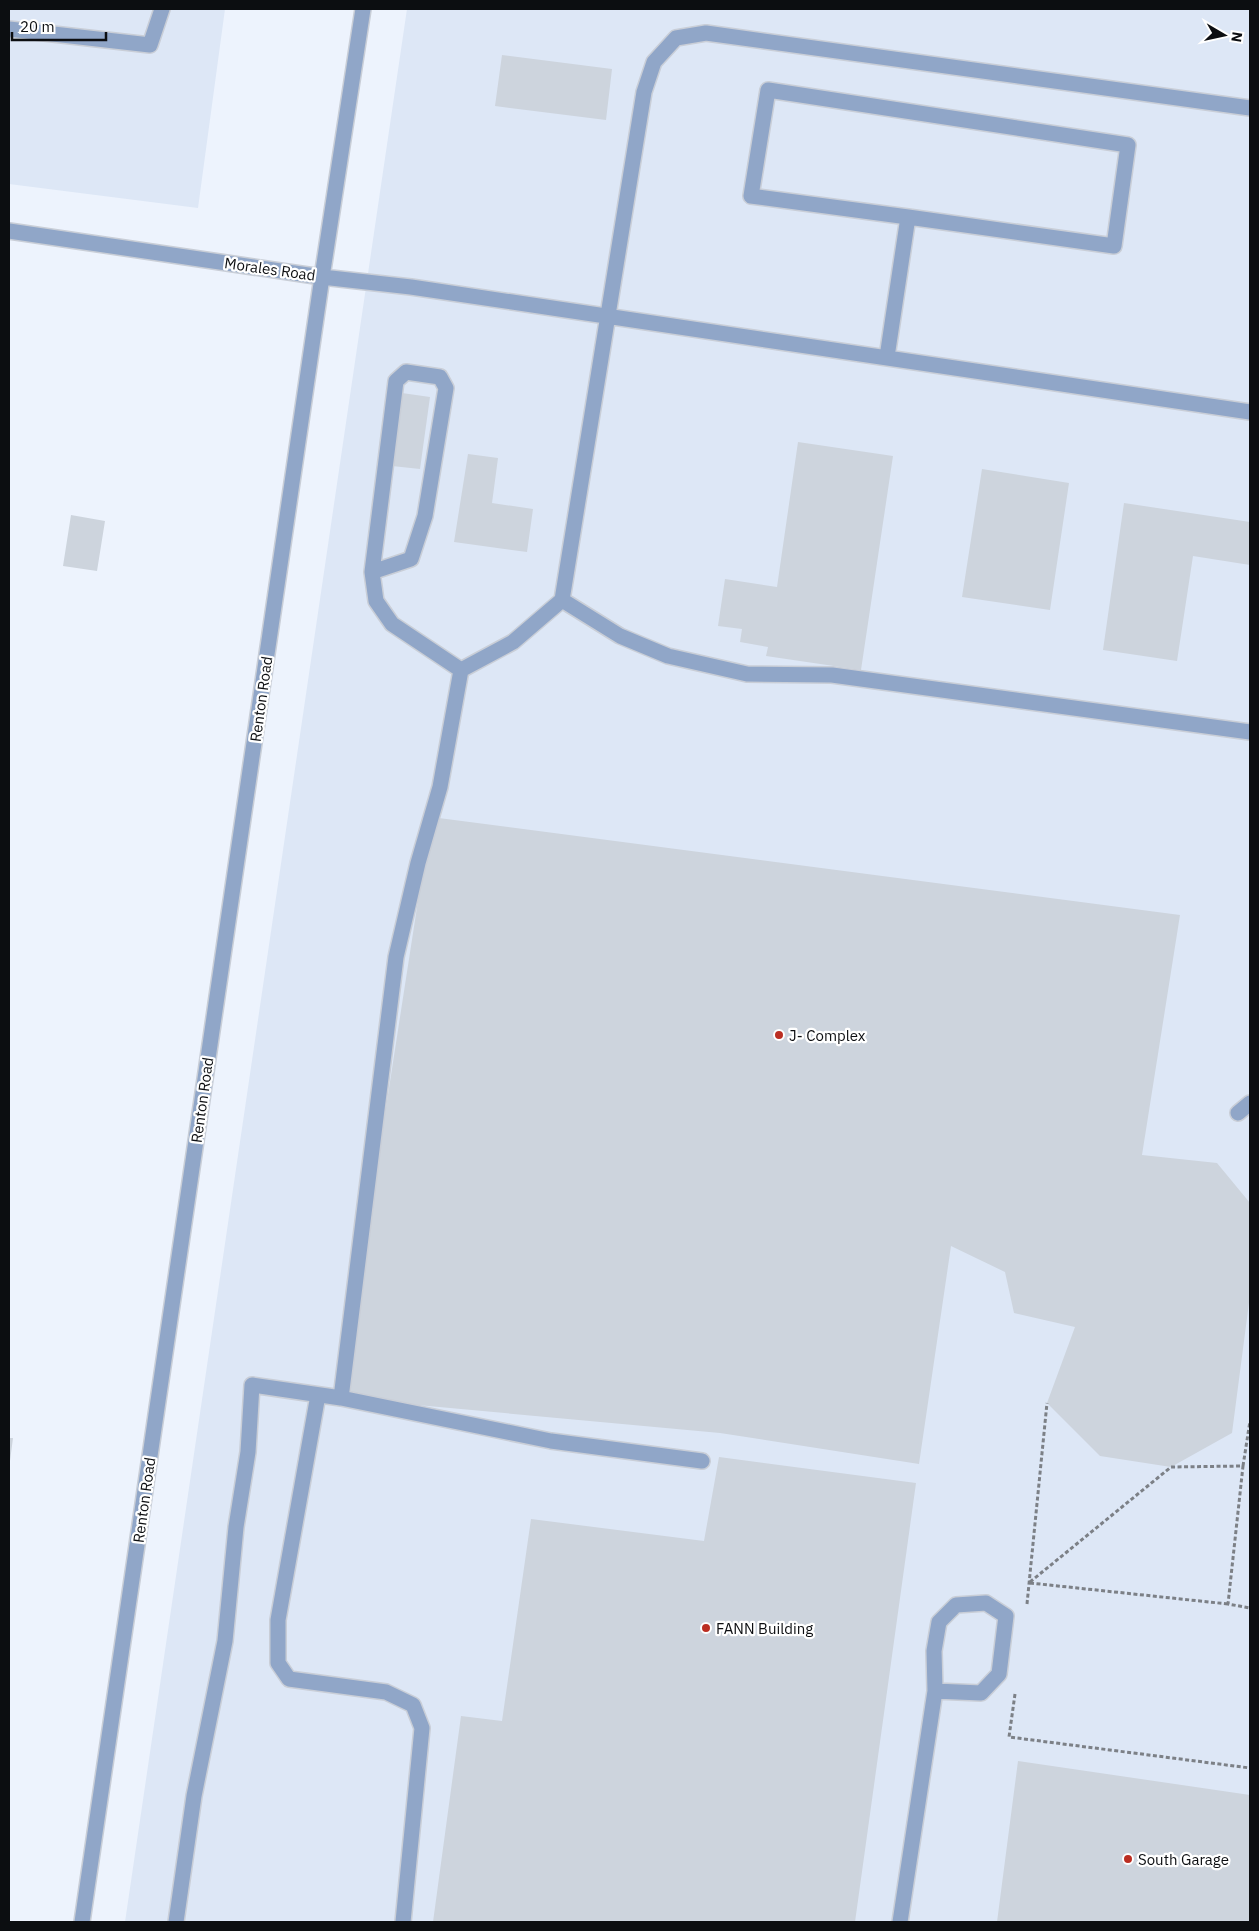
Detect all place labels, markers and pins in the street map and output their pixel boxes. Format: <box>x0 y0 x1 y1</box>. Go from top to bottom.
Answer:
place label: J- Complex <box>789 1026 866 1045</box>
marker: J- Complex <box>773 1029 785 1041</box>
place label: FANN Building <box>716 1619 813 1638</box>
marker: FANN Building <box>700 1622 712 1634</box>
place label: South Garage <box>1138 1850 1229 1869</box>
marker: South Garage <box>1122 1853 1134 1865</box>

